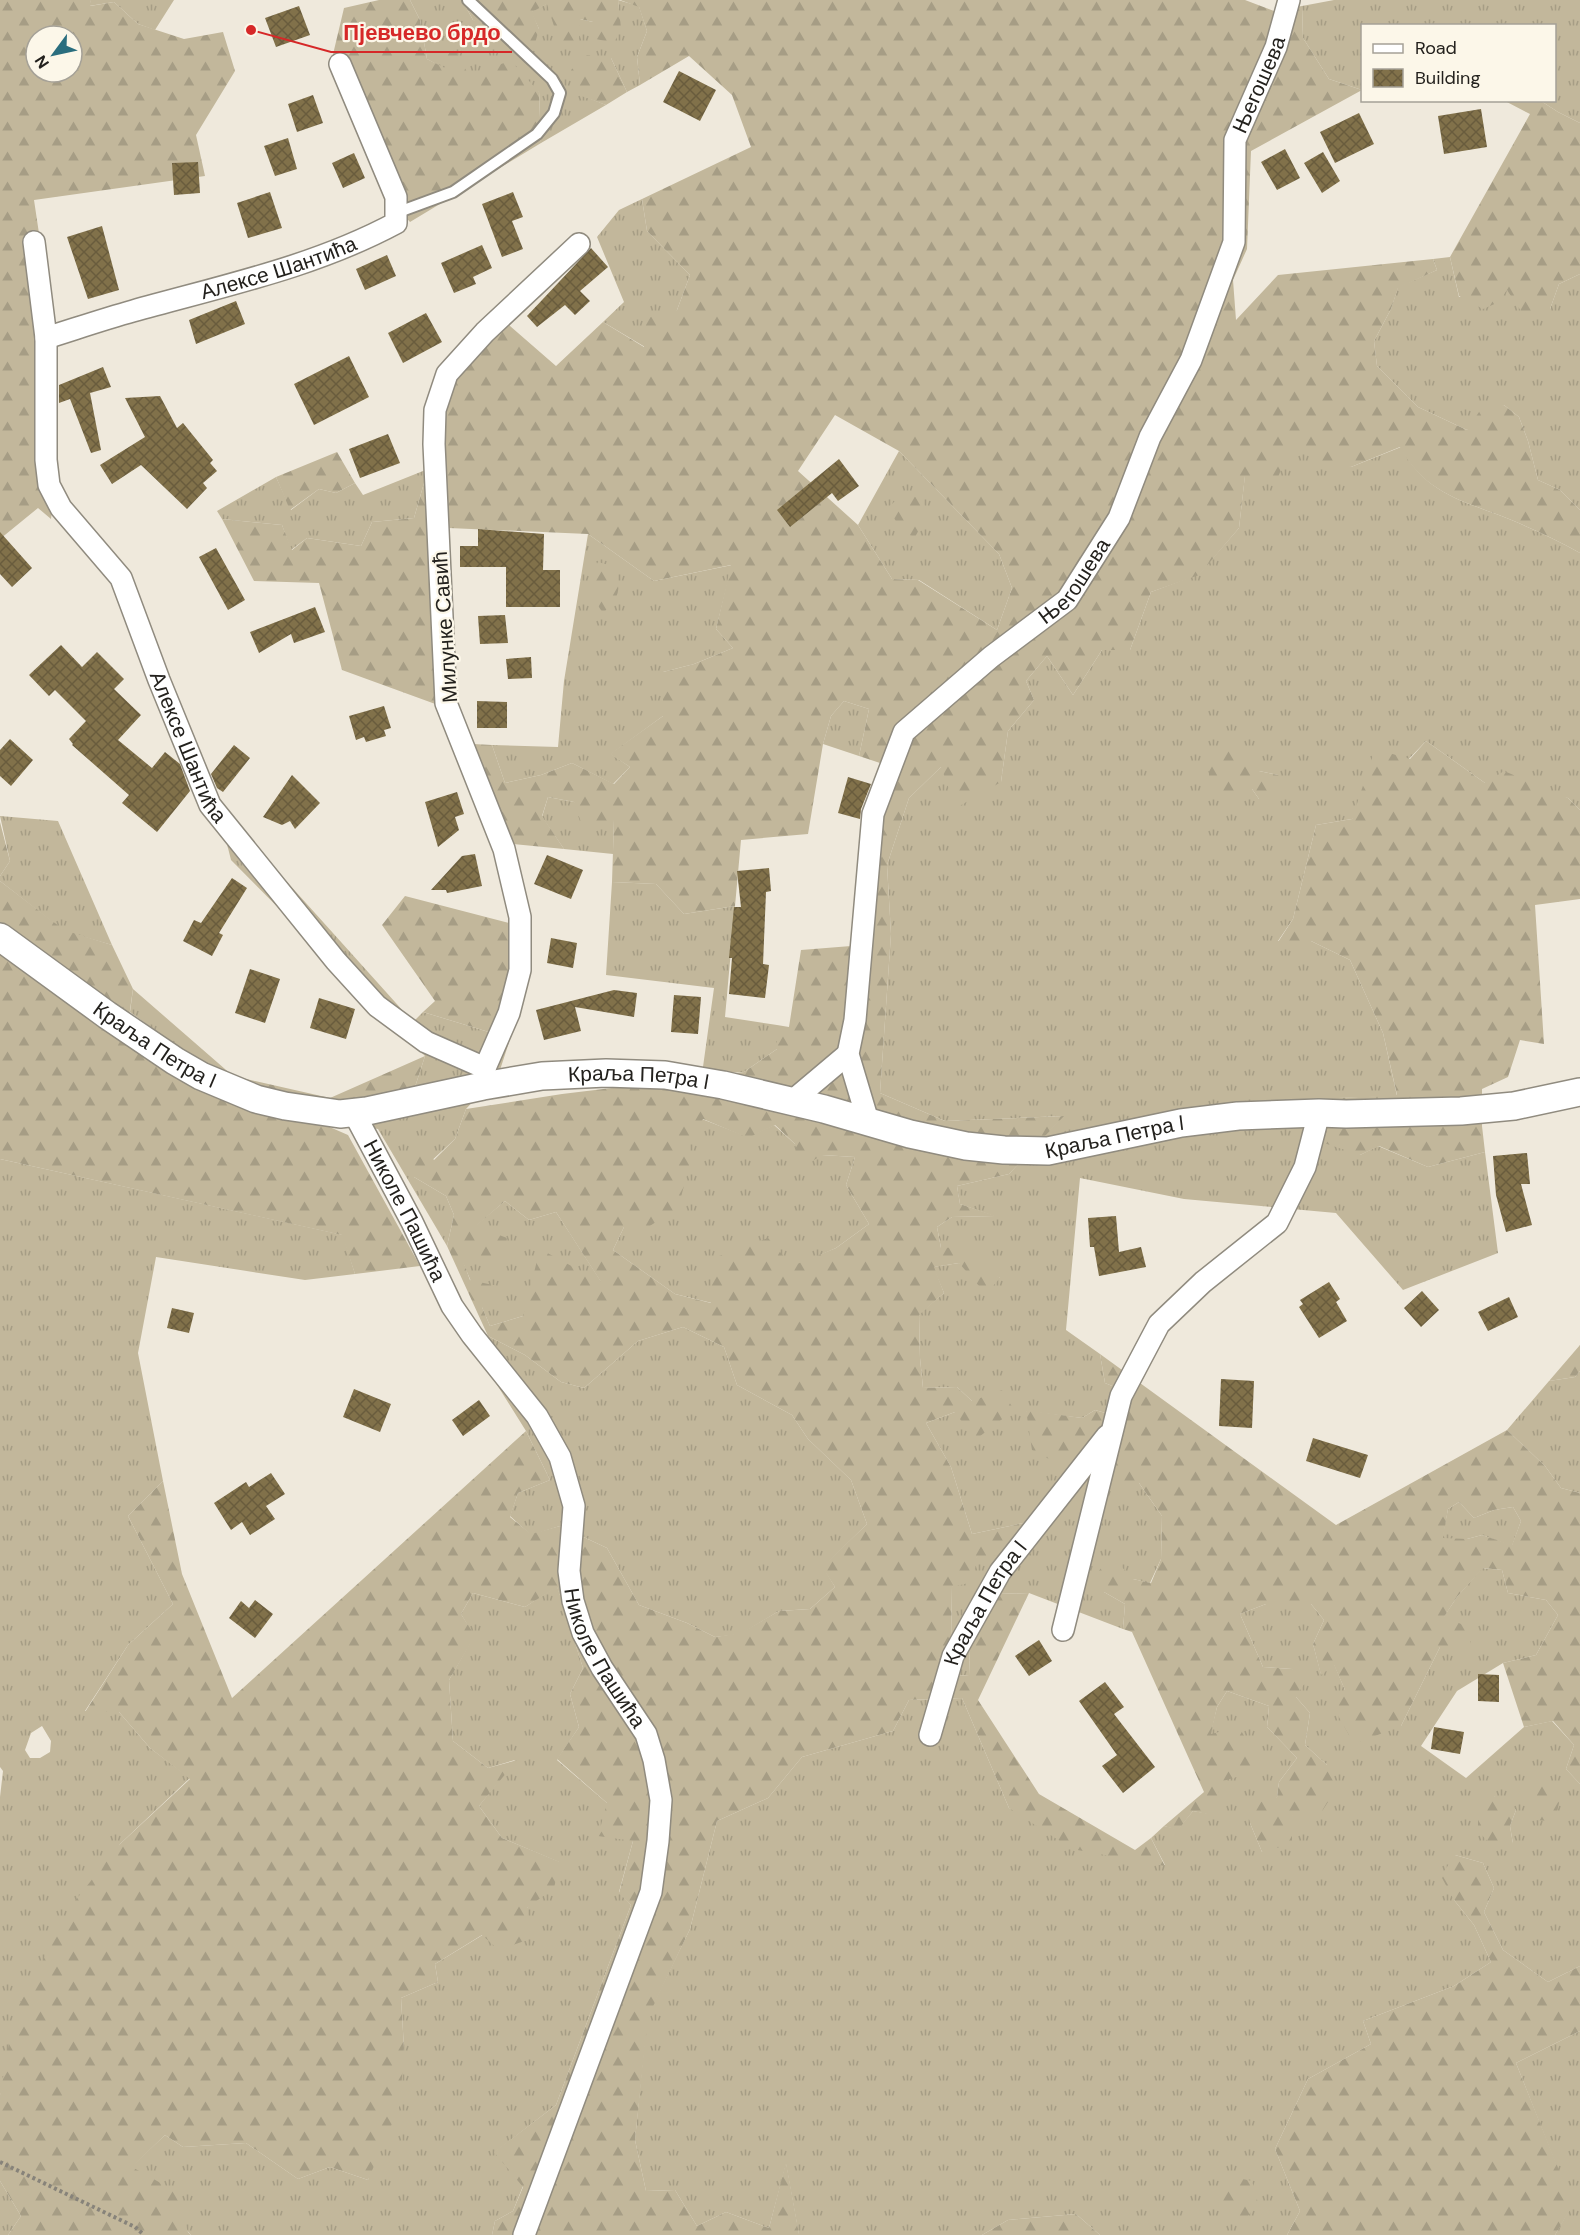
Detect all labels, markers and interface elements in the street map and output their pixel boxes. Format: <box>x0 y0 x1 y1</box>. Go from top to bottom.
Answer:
callout: Пјевчево брдо <box>331 12 512 52</box>
text: Пјевчево брдо <box>343 18 501 47</box>
north arrow <box>24 24 84 84</box>
legend <box>1361 24 1556 102</box>
street label: Његошева <box>1226 33 1292 137</box>
text: Road <box>1415 36 1457 60</box>
text: N <box>30 51 54 73</box>
text: Building <box>1415 66 1480 90</box>
street label: Алексе Шантића <box>198 229 361 306</box>
street label: Његошева <box>1033 533 1117 631</box>
street label: Милунке Савић <box>426 550 464 704</box>
street label: Алексе Шантића <box>143 667 233 829</box>
street label: Краља Петра I <box>87 995 220 1095</box>
street label: Краља Петра I <box>567 1059 711 1096</box>
street label: Краља Петра I <box>1042 1109 1185 1165</box>
street label: Николе Пашића <box>357 1135 452 1286</box>
street label: Краља Петра I <box>937 1535 1033 1669</box>
street label: Николе Пашића <box>557 1586 652 1734</box>

